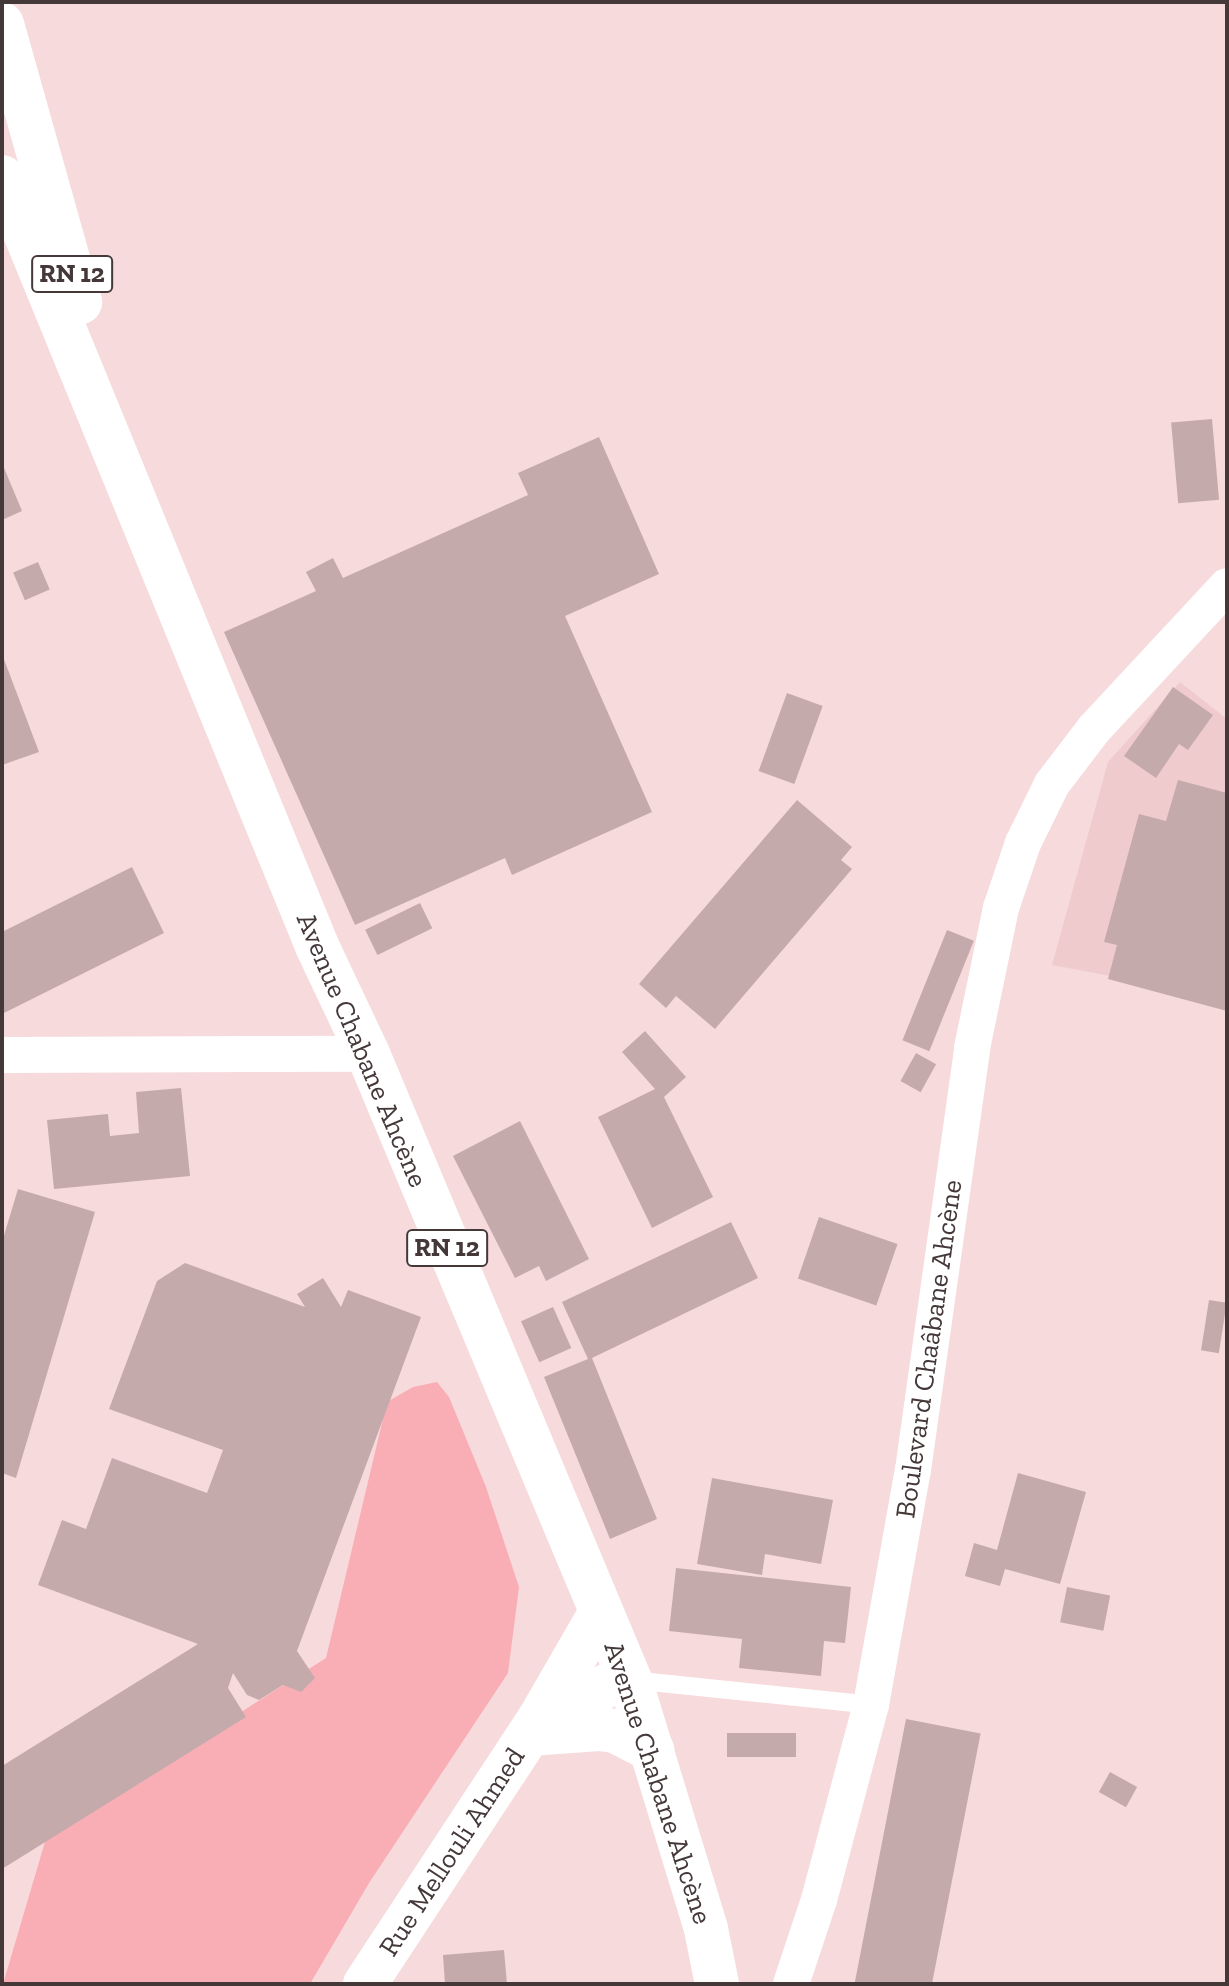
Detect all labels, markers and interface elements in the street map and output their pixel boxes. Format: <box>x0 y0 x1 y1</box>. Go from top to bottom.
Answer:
road number: RN 12 <box>30 252 114 296</box>
street label: Avenue Chabane Ahcène <box>289 907 435 1193</box>
street label: Boulevard Chaâbane Ahcène <box>889 1177 969 1521</box>
road number: RN 12 <box>405 1226 489 1270</box>
street label: Avenue Chabane Ahcène <box>596 1637 720 1929</box>
street label: Rue Mellouli Ahmed <box>372 1741 532 1963</box>

